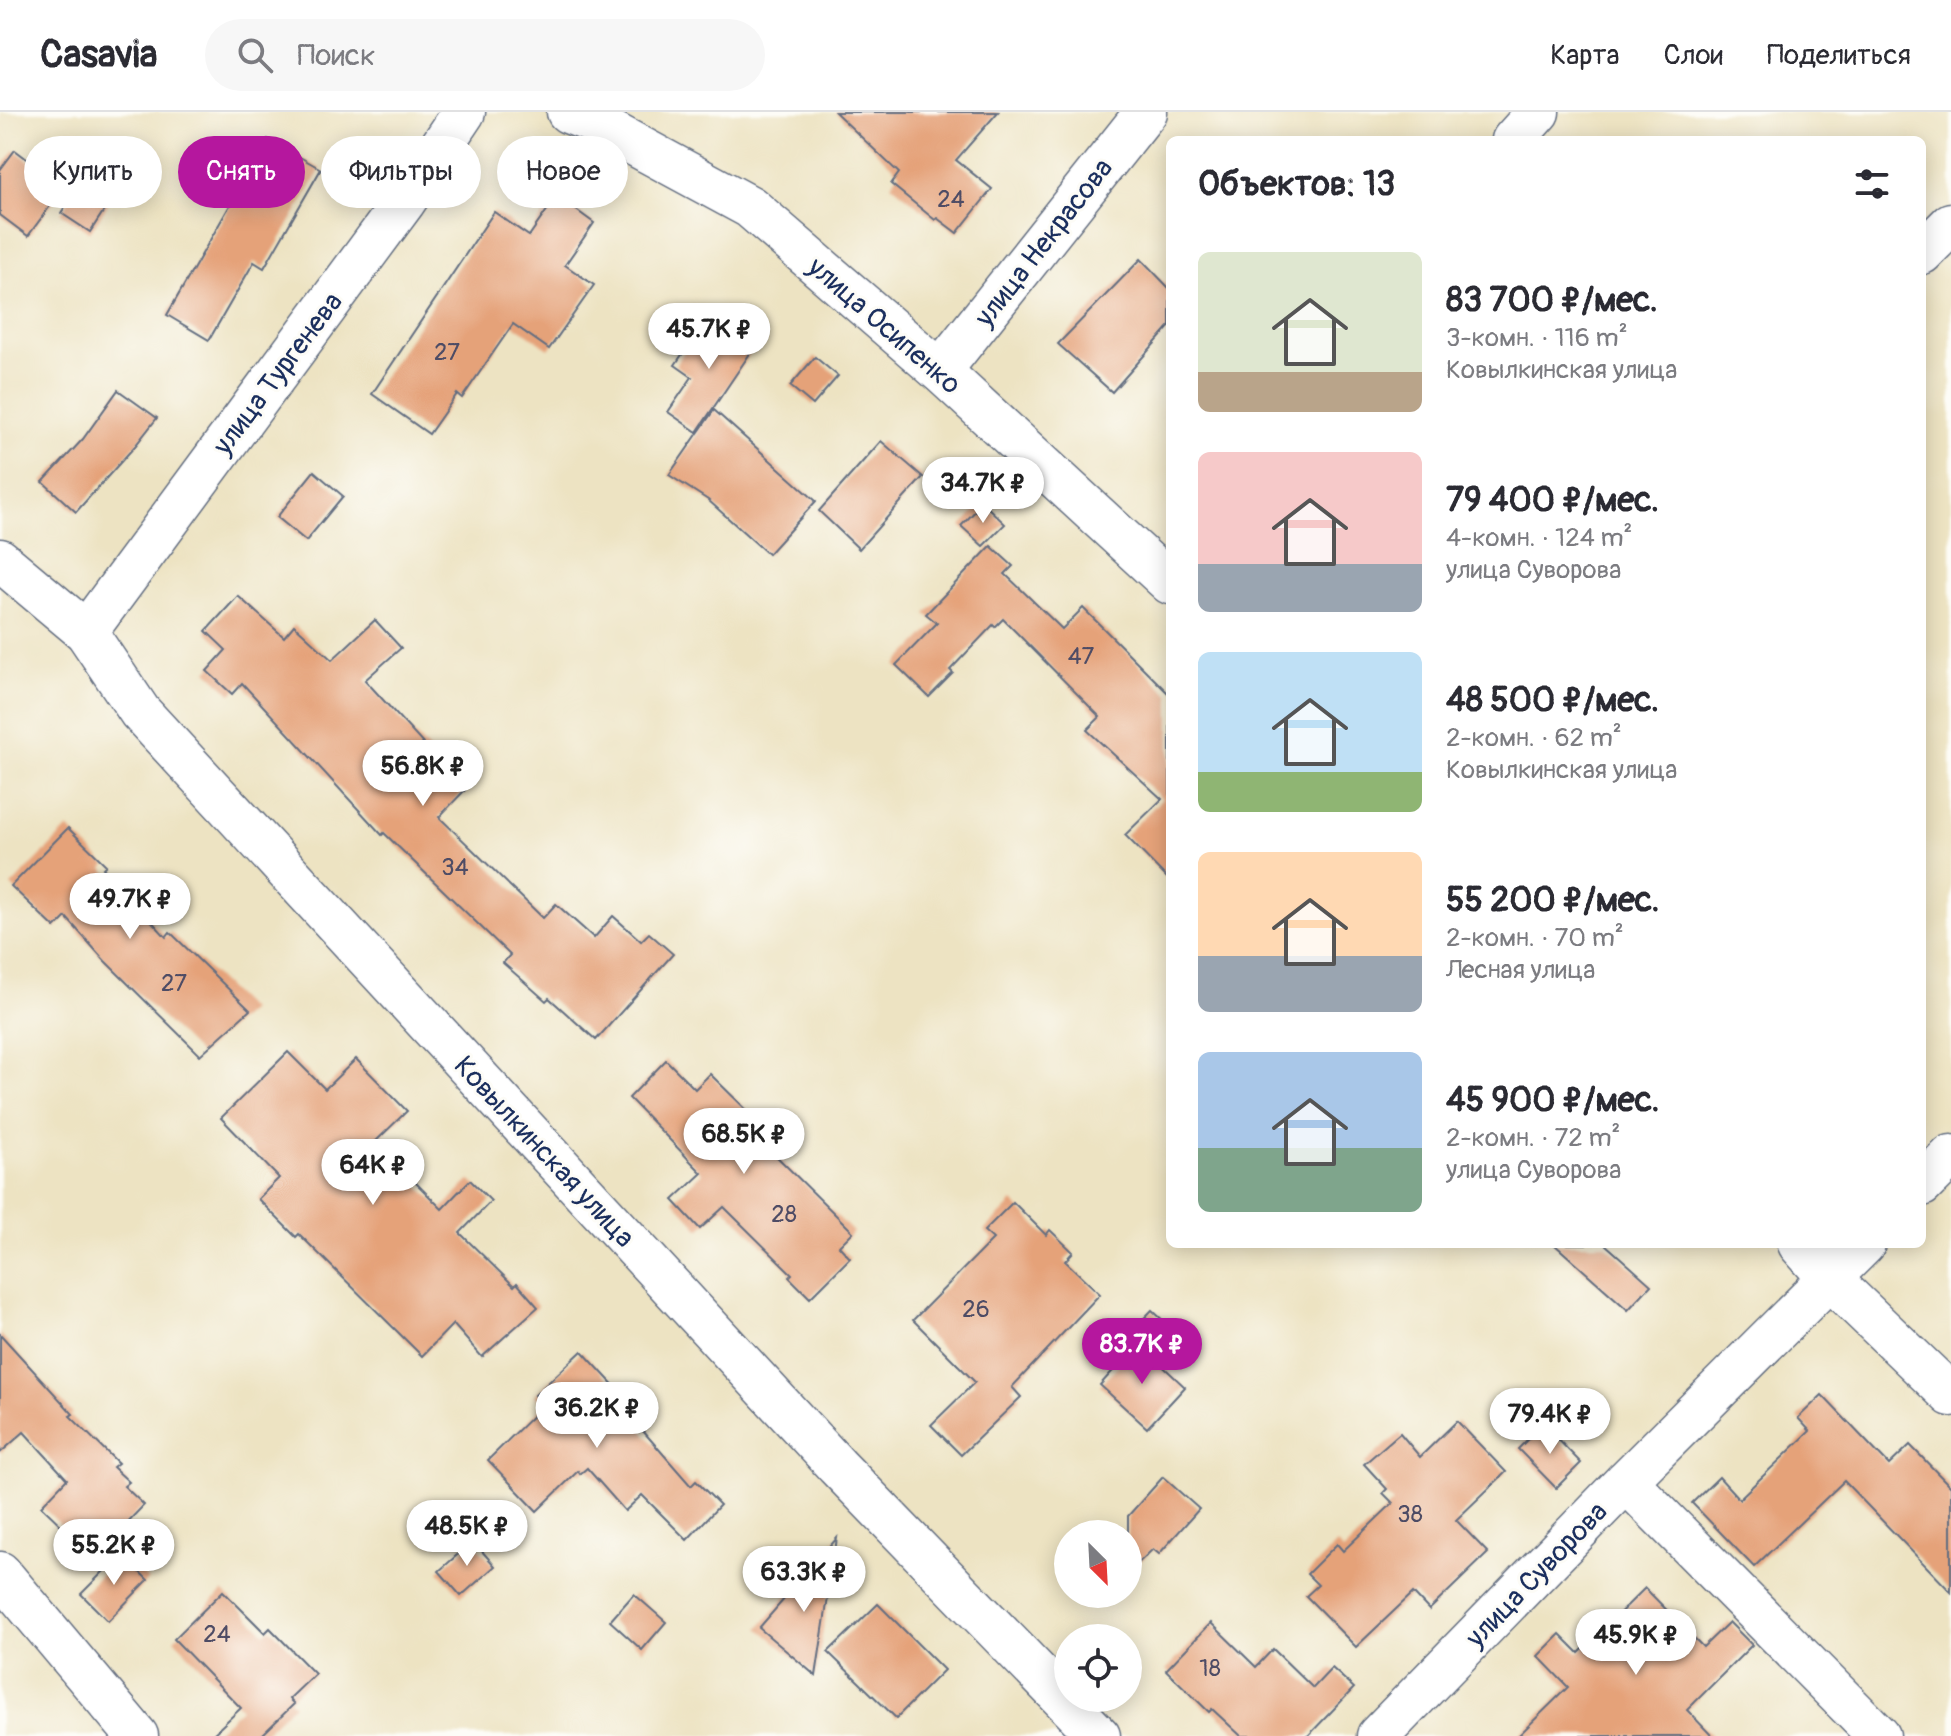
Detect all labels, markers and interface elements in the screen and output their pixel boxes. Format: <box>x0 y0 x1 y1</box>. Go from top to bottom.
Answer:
search box <box>205 19 765 91</box>
text: Casavia <box>40 31 157 79</box>
icon: search <box>233 33 277 77</box>
text: Поиск <box>297 37 376 74</box>
text: Карта <box>1550 38 1620 73</box>
text: Слои <box>1664 38 1723 73</box>
text: Поделиться <box>1767 38 1911 73</box>
chip: Купить <box>24 136 162 208</box>
chip: Снять <box>178 136 305 208</box>
chip: Фильтры <box>321 136 481 208</box>
chip: Новое <box>497 136 628 208</box>
street label: улица Некрасова <box>967 152 1121 335</box>
icon: filters <box>1850 162 1894 206</box>
text: Объектов: 13 <box>1198 163 1395 206</box>
house number: 24 <box>937 185 965 214</box>
street label: улица Осипенко <box>799 249 968 402</box>
text: 83 700 ₽/мес. <box>1446 279 1658 322</box>
icon: home <box>1262 284 1358 380</box>
street label: улица Тургенева <box>205 286 351 463</box>
pin: 45.7K ₽ <box>635 303 783 371</box>
text: 45.7K ₽ <box>666 313 752 345</box>
text: 3-комн. · 116 m² <box>1446 322 1628 354</box>
house number: 27 <box>434 338 460 367</box>
text: Ковылкинская улица <box>1446 354 1677 386</box>
pin: 34.7K ₽ <box>909 457 1057 525</box>
text: 34.7K ₽ <box>940 467 1026 499</box>
text: 79 400 ₽/мес. <box>1446 479 1659 522</box>
icon: home <box>1262 484 1358 580</box>
text: 4-комн. · 124 m² <box>1446 522 1632 554</box>
text: улица Суворова <box>1446 554 1621 586</box>
house number: 47 <box>1068 642 1095 671</box>
text: 48 500 ₽/мес. <box>1446 679 1659 722</box>
icon: home <box>1262 684 1358 780</box>
text: 2-комн. · 62 m² <box>1446 722 1622 754</box>
pin: 56.8K ₽ <box>349 740 497 808</box>
text: 56.8K ₽ <box>381 750 465 782</box>
text: Ковылкинская улица <box>1446 754 1677 786</box>
house number: 34 <box>441 853 469 882</box>
pin: 49.7K ₽ <box>56 873 204 941</box>
text: 55 200 ₽/мес. <box>1446 879 1660 922</box>
text: 49.7K ₽ <box>88 883 172 915</box>
icon: home <box>1262 884 1358 980</box>
text: 2-комн. · 70 m² <box>1446 922 1624 954</box>
text: Лесная улица <box>1446 954 1595 986</box>
house number: 27 <box>161 969 187 998</box>
street label: Ковылкинская улица <box>446 1049 642 1255</box>
text: 45 900 ₽/мес. <box>1446 1079 1659 1122</box>
icon: home <box>1262 1084 1358 1180</box>
pin: 68.5K ₽ <box>670 1108 818 1176</box>
text: 68.5K ₽ <box>702 1118 786 1150</box>
text: 2-комн. · 72 m² <box>1446 1122 1620 1154</box>
pin: 64K ₽ <box>317 1139 429 1207</box>
text: 64K ₽ <box>339 1149 407 1181</box>
text: улица Суворова <box>1446 1154 1621 1186</box>
house number: 28 <box>771 1200 797 1229</box>
house number: 26 <box>962 1295 990 1324</box>
pin: 83.7K ₽ <box>1068 1318 1216 1386</box>
text: 83.7K ₽ <box>1100 1328 1184 1360</box>
pin: 36.2K ₽ <box>523 1382 671 1450</box>
pin: 79.4K ₽ <box>1476 1388 1624 1456</box>
text: 36.2K ₽ <box>554 1392 640 1424</box>
text: 79.4K ₽ <box>1508 1398 1592 1430</box>
street label: улица Суворова <box>1458 1495 1615 1656</box>
pin: 48.5K ₽ <box>393 1500 541 1568</box>
house number: 38 <box>1397 1500 1423 1529</box>
text: 48.5K ₽ <box>425 1510 509 1542</box>
pin: 55.2K ₽ <box>40 1519 188 1587</box>
north arrow <box>1054 1520 1142 1608</box>
map controls <box>1054 1520 1142 1712</box>
text: 55.2K ₽ <box>71 1529 157 1561</box>
pin: 63.3K ₽ <box>730 1546 878 1614</box>
text: 63.3K ₽ <box>761 1556 847 1588</box>
pin: 45.9K ₽ <box>1562 1609 1710 1677</box>
text: 45.9K ₽ <box>1593 1619 1679 1651</box>
house number: 24 <box>203 1620 231 1649</box>
button: locate <box>1054 1624 1142 1712</box>
house number: 18 <box>1199 1654 1221 1683</box>

